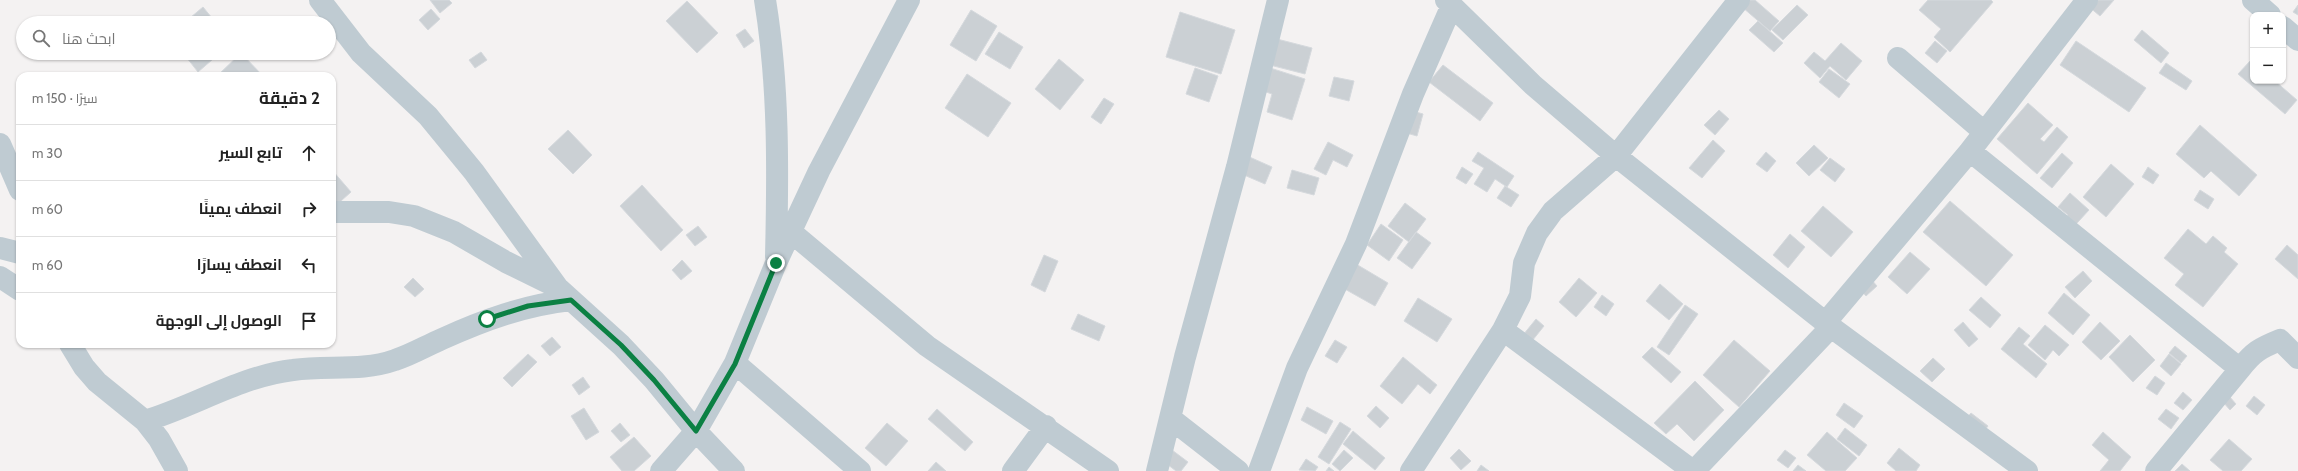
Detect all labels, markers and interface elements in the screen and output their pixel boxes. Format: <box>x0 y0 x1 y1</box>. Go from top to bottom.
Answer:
map controls <box>2250 12 2286 84</box>
button: + <box>2250 12 2286 48</box>
search box <box>16 16 336 60</box>
icon: search <box>30 27 52 49</box>
text: ابحث هنا <box>62 30 116 48</box>
button: − <box>2250 48 2286 84</box>
text: 2 دقيقة <box>259 88 320 108</box>
text: سيرًا · 150 m <box>32 90 98 106</box>
icon: ahead <box>298 142 320 164</box>
text: تابع السير <box>219 144 282 162</box>
text: 30 m <box>32 145 62 161</box>
icon: right <box>298 198 320 220</box>
text: انعطف يمينًا <box>199 200 282 218</box>
text: 60 m <box>32 201 63 217</box>
icon: left <box>298 254 320 276</box>
route end <box>767 254 785 272</box>
text: انعطف يسارًا <box>197 256 282 274</box>
text: 60 m <box>32 257 63 273</box>
icon: arrive <box>298 310 320 332</box>
route start <box>478 310 496 328</box>
text: الوصول إلى الوجهة <box>156 312 282 330</box>

